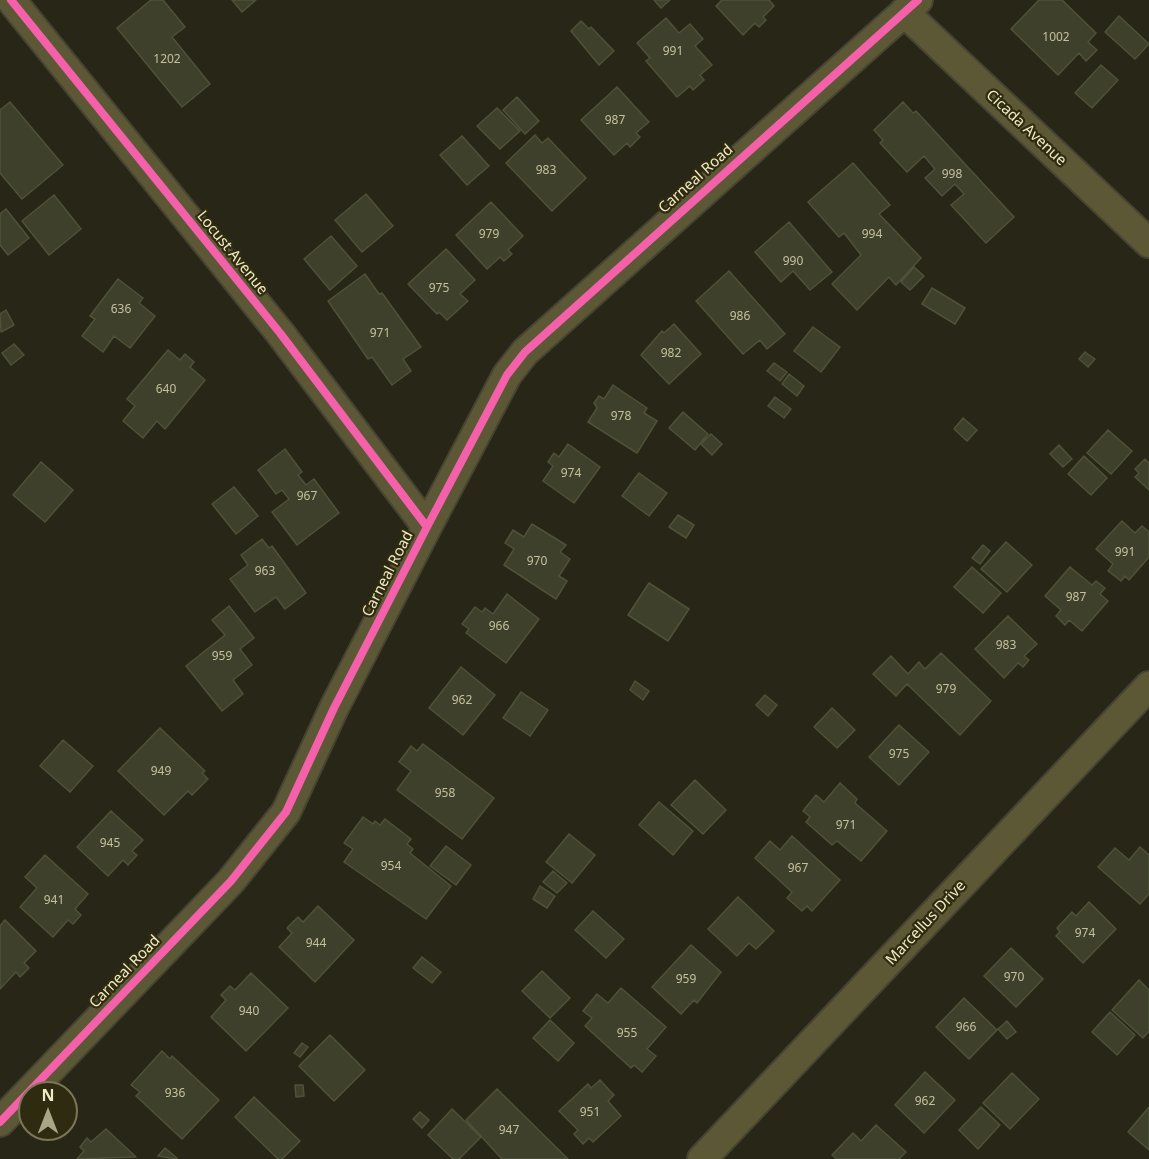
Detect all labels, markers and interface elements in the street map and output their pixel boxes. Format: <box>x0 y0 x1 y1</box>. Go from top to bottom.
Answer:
house number: 1002 <box>1042 31 1070 45</box>
house number: 991 <box>663 45 683 59</box>
house number: 1202 <box>153 53 181 67</box>
street label: Cicada Avenue <box>982 86 1070 170</box>
house number: 987 <box>605 114 625 128</box>
street label: Carneal Road <box>655 141 737 217</box>
house number: 983 <box>536 164 556 178</box>
house number: 998 <box>942 168 962 182</box>
street label: Locust Avenue <box>193 207 271 299</box>
house number: 979 <box>479 228 499 242</box>
house number: 994 <box>862 228 882 242</box>
house number: 990 <box>783 255 803 269</box>
house number: 975 <box>429 282 449 296</box>
house number: 636 <box>111 303 131 317</box>
house number: 986 <box>730 310 750 324</box>
house number: 971 <box>370 327 390 341</box>
house number: 982 <box>661 347 681 361</box>
house number: 640 <box>156 383 176 397</box>
house number: 978 <box>611 410 631 424</box>
house number: 974 <box>561 467 581 481</box>
house number: 967 <box>297 490 317 504</box>
street label: Carneal Road <box>359 528 417 620</box>
house number: 991 <box>1115 546 1135 560</box>
house number: 970 <box>527 555 547 569</box>
house number: 963 <box>255 565 275 579</box>
house number: 987 <box>1066 591 1086 605</box>
house number: 966 <box>489 620 509 634</box>
house number: 983 <box>996 639 1016 653</box>
house number: 959 <box>212 650 232 664</box>
house number: 979 <box>936 683 956 697</box>
house number: 962 <box>452 694 472 708</box>
house number: 975 <box>889 748 909 762</box>
house number: 949 <box>151 765 171 779</box>
house number: 958 <box>435 787 455 801</box>
house number: 971 <box>836 819 856 833</box>
house number: 945 <box>100 837 120 851</box>
house number: 954 <box>381 860 401 874</box>
house number: 967 <box>788 862 808 876</box>
street label: Marcellus Drive <box>882 877 970 969</box>
house number: 941 <box>44 894 64 908</box>
house number: 974 <box>1075 927 1095 941</box>
street label: Carneal Road <box>86 932 164 1012</box>
house number: 944 <box>306 937 326 951</box>
house number: 970 <box>1004 971 1024 985</box>
house number: 959 <box>676 973 696 987</box>
house number: 940 <box>239 1005 259 1019</box>
house number: 966 <box>956 1021 976 1035</box>
house number: 955 <box>617 1027 637 1041</box>
north arrow <box>18 1081 78 1141</box>
text: N <box>41 1084 55 1106</box>
house number: 936 <box>165 1087 185 1101</box>
house number: 962 <box>915 1095 935 1109</box>
house number: 951 <box>580 1106 600 1120</box>
house number: 947 <box>499 1124 519 1138</box>

